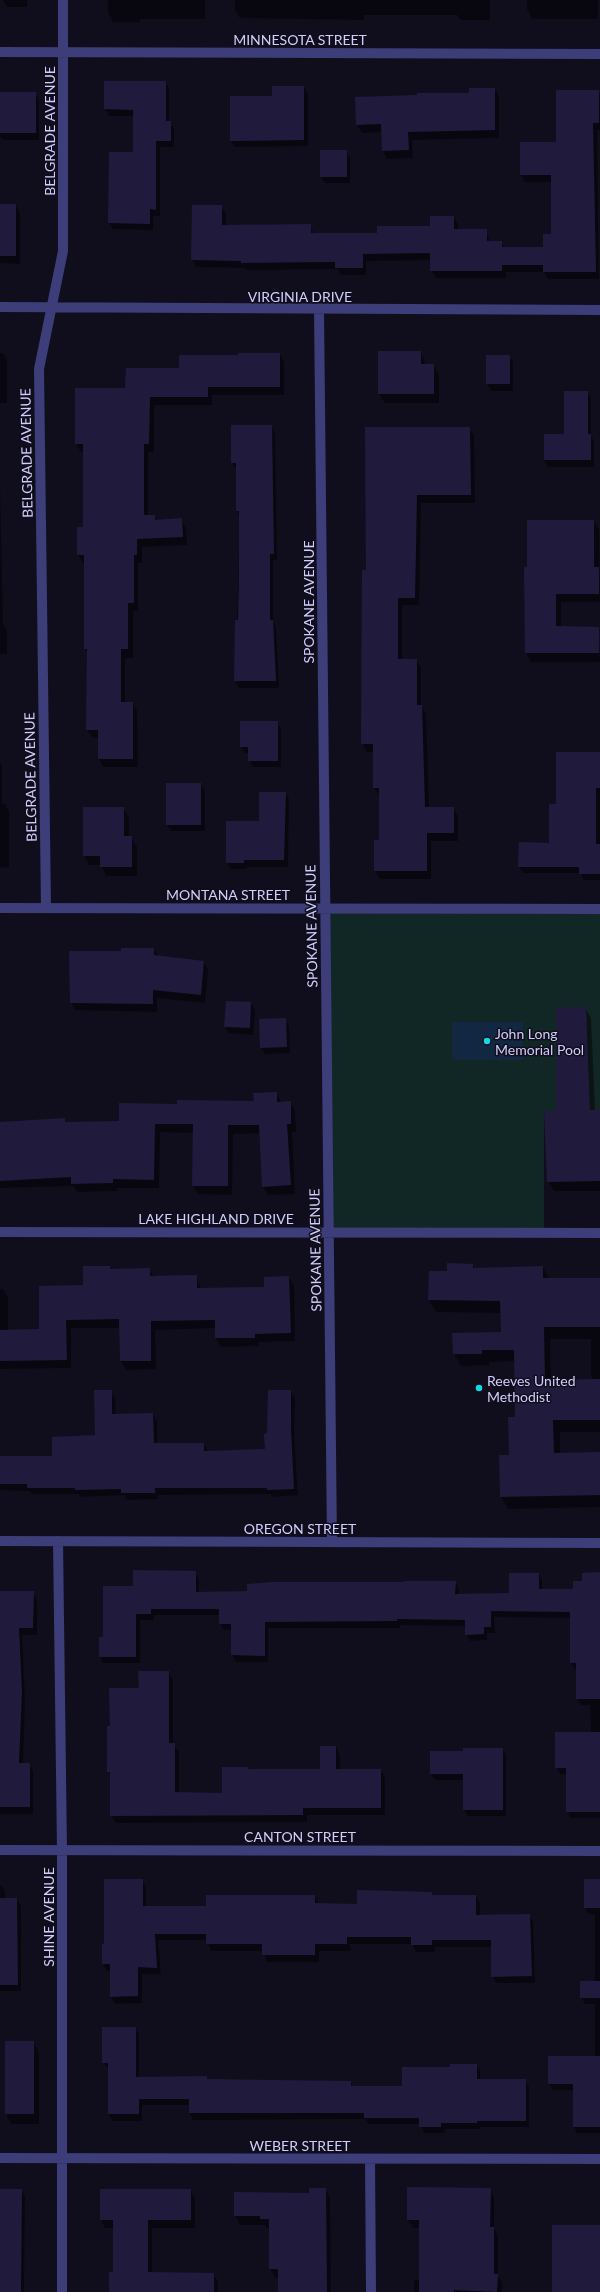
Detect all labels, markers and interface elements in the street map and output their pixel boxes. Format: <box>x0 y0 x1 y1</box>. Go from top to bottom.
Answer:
street label: MINNESOTA STREET <box>233 31 368 48</box>
street label: BELGRADE AVENUE <box>41 66 58 196</box>
street label: VIRGINIA DRIVE <box>248 288 352 305</box>
street label: BELGRADE AVENUE <box>16 388 36 518</box>
street label: SPOKANE AVENUE <box>300 540 317 664</box>
street label: BELGRADE AVENUE <box>20 712 40 842</box>
street label: SPOKANE AVENUE <box>301 864 321 988</box>
street label: MONTANA STREET <box>166 886 291 903</box>
place label: John Long Memorial Pool <box>495 1025 584 1058</box>
marker: John Long Memorial Pool <box>482 1036 492 1046</box>
street label: SPOKANE AVENUE <box>305 1188 325 1312</box>
street label: LAKE HIGHLAND DRIVE <box>138 1210 294 1227</box>
place label: Reeves United Methodist <box>487 1372 576 1405</box>
marker: Reeves United Methodist <box>474 1383 484 1393</box>
street label: OREGON STREET <box>244 1520 357 1537</box>
street label: CANTON STREET <box>244 1828 357 1845</box>
street label: SHINE AVENUE <box>40 1867 57 1967</box>
street label: WEBER STREET <box>249 2137 351 2154</box>

